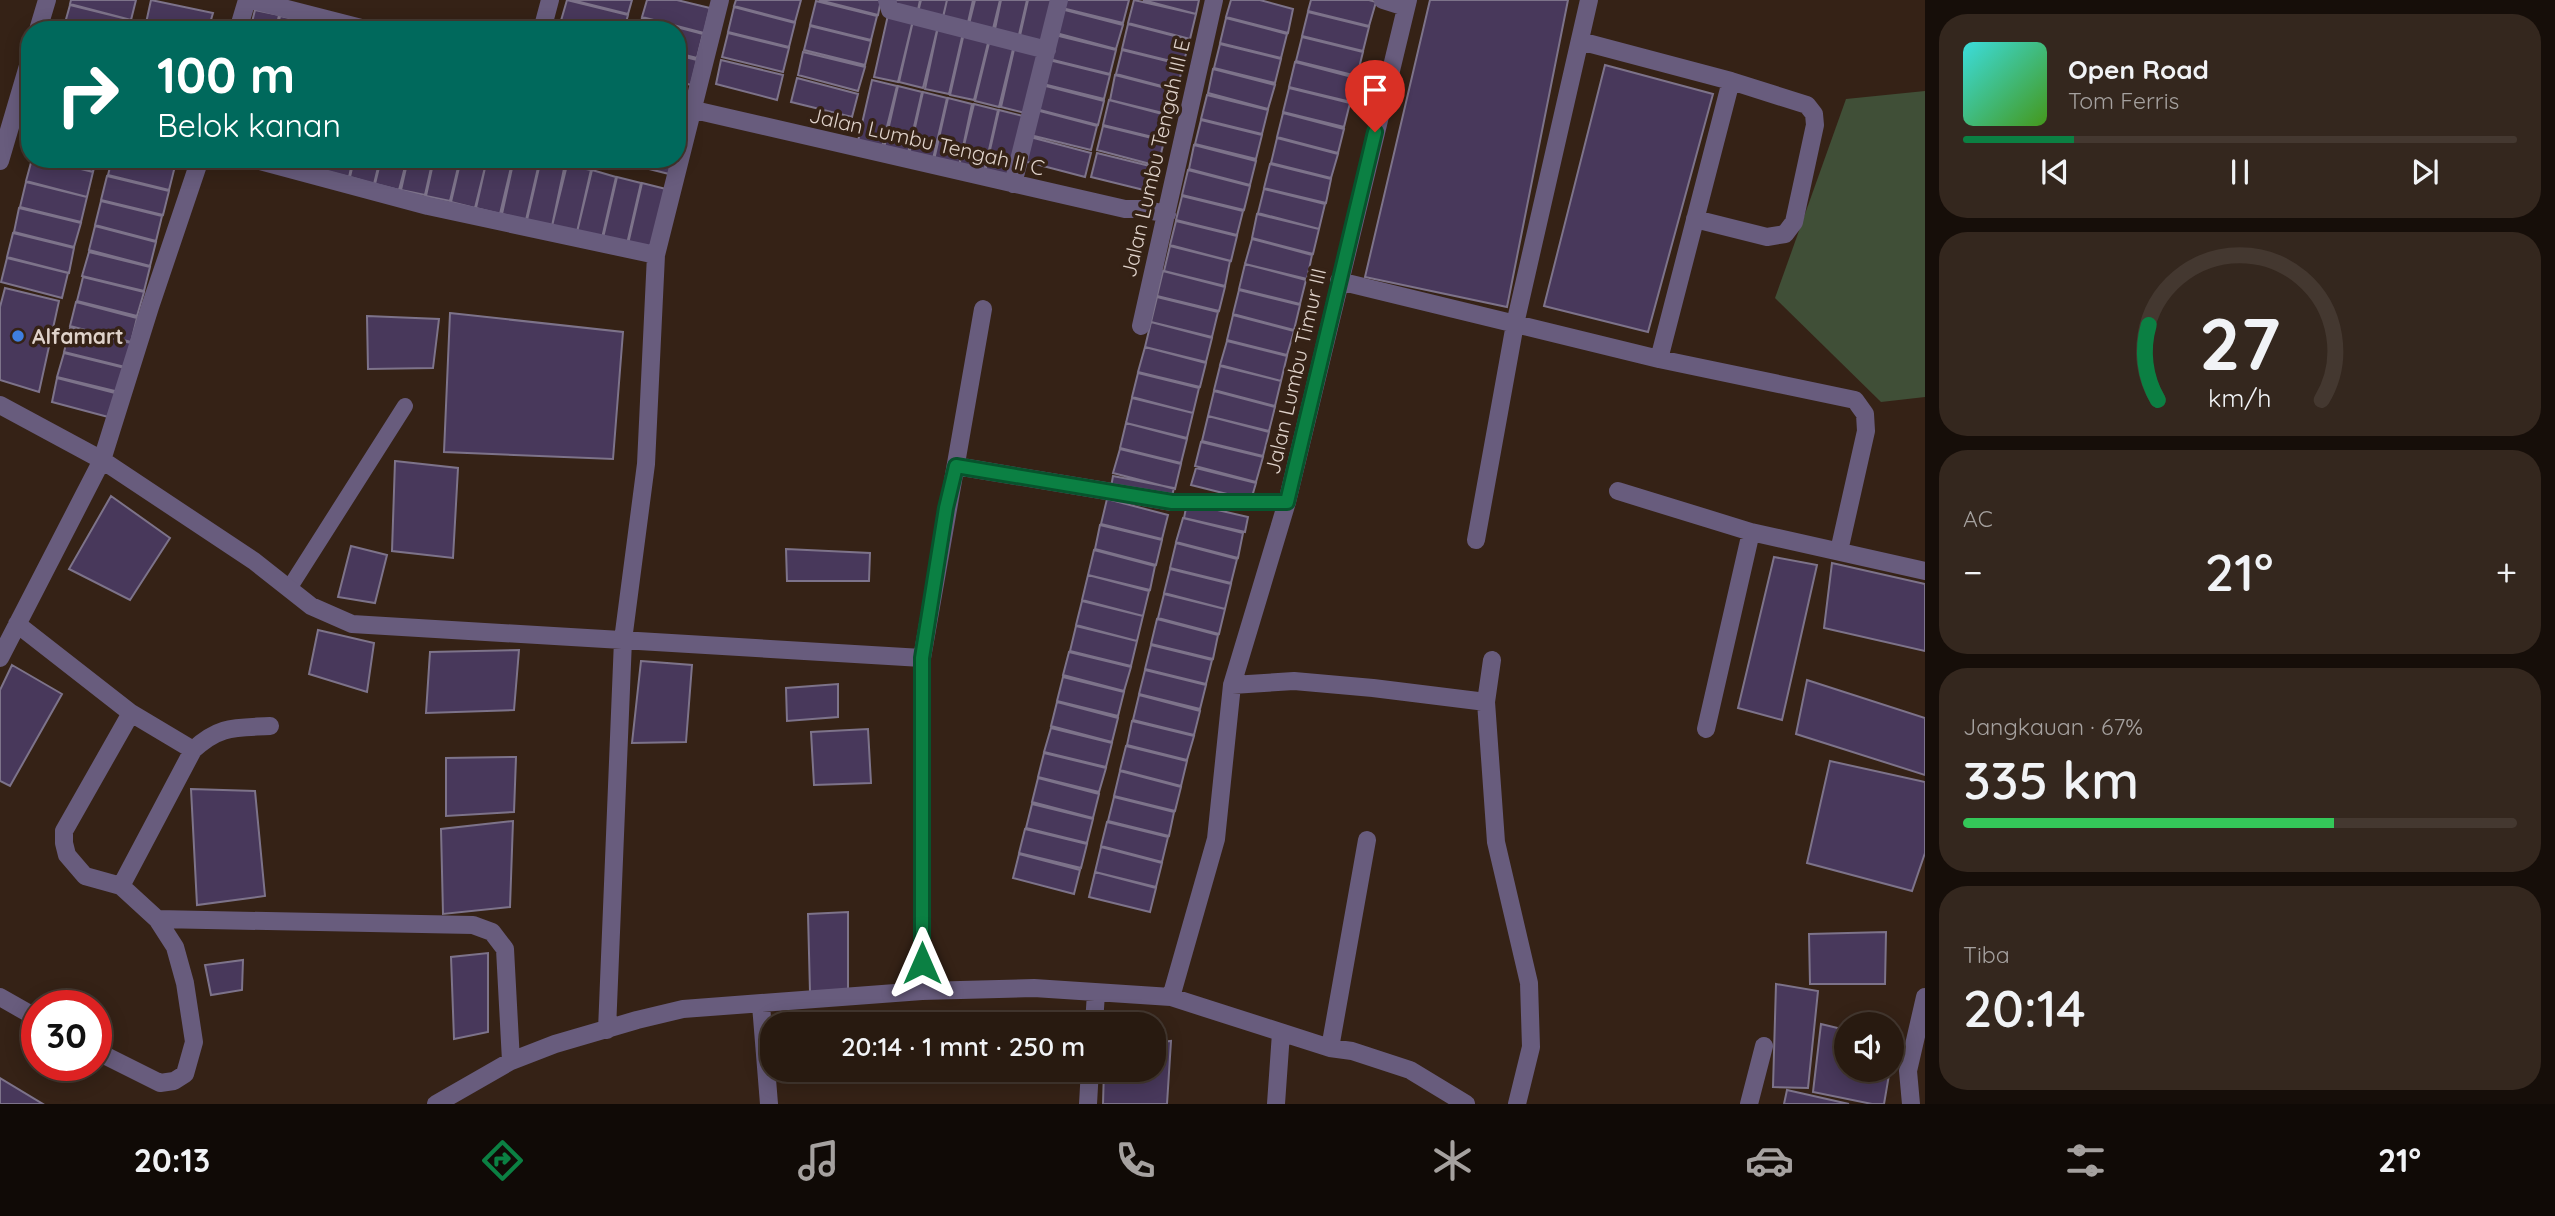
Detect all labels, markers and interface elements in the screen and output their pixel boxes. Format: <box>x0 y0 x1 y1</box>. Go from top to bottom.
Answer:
street label: Jalan Lumbu Tengah III E <box>1115 36 1195 280</box>
text: 100 m <box>157 44 295 105</box>
icon: right <box>42 49 133 140</box>
text: Open Road <box>2068 53 2209 86</box>
pin <box>1345 60 1405 132</box>
icon: arrive <box>1356 71 1394 109</box>
text: Tom Ferris <box>2068 86 2179 115</box>
street label: Jalan Lumbu Tengah II C <box>807 101 1047 181</box>
text: Belok kanan <box>157 105 341 145</box>
icon: previous <box>2036 153 2074 191</box>
icon: pause <box>2221 153 2259 191</box>
icon: next <box>2406 153 2444 191</box>
street label: Jalan Lumbu Timur III <box>1259 265 1331 477</box>
text: 27 <box>2199 297 2281 388</box>
place label: Alfamart <box>32 323 124 349</box>
marker: Alfamart <box>10 328 26 344</box>
text: km/h <box>2208 382 2272 413</box>
text: AC <box>1963 504 1993 533</box>
text: 21° <box>2205 539 2273 604</box>
text: − <box>1963 548 1983 596</box>
text: + <box>2496 548 2517 596</box>
text: Jangkauan · 67% <box>1963 712 2143 741</box>
text: 335 km <box>1963 747 2139 812</box>
position arrow <box>885 926 959 1000</box>
text: Tiba <box>1963 940 2010 969</box>
text: 20:14 <box>1963 975 2086 1040</box>
speed limit sign: 30 <box>21 990 112 1081</box>
map controls <box>1834 1012 1904 1082</box>
button: sound <box>1834 1012 1904 1082</box>
text: 20:14 · 1 mnt · 250 m <box>841 1030 1085 1063</box>
icon: directions <box>478 1136 527 1185</box>
icon: music <box>794 1136 843 1185</box>
icon: phone <box>1111 1136 1160 1185</box>
icon: climate <box>1428 1136 1477 1185</box>
icon: car <box>1745 1136 1794 1185</box>
icon: filters <box>2061 1136 2110 1185</box>
text: 20:13 <box>134 1140 210 1180</box>
text: 21° <box>2378 1140 2421 1180</box>

